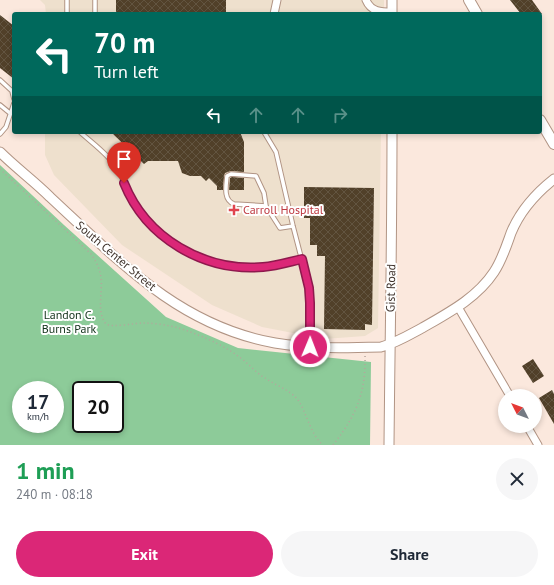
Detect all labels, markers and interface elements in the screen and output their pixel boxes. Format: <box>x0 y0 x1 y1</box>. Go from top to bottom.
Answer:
text: 70 m <box>94 24 155 61</box>
icon: left <box>28 28 80 80</box>
text: Turn left <box>94 60 159 83</box>
icon: left <box>203 104 225 126</box>
icon: ahead <box>245 104 267 126</box>
icon: ahead <box>287 104 309 126</box>
icon: right <box>329 104 351 126</box>
pin <box>107 142 141 183</box>
icon: arrive <box>113 148 135 170</box>
place label: Carroll Hospital <box>243 202 324 217</box>
marker: Carroll Hospital <box>228 204 240 216</box>
street label: South Center Street <box>73 218 160 294</box>
street label: Gist Road <box>383 264 398 312</box>
park label: Landon C. Burns Park <box>42 307 96 336</box>
position arrow <box>289 326 331 368</box>
speed limit sign: 20 <box>72 381 124 433</box>
text: 17 <box>27 389 49 415</box>
north arrow <box>498 389 542 433</box>
map controls <box>498 389 542 433</box>
text: km/h <box>27 410 49 423</box>
text: 1 min <box>16 455 75 486</box>
button: close <box>496 458 538 500</box>
text: 240 m · 08:18 <box>16 486 93 503</box>
button: Exit <box>16 531 273 577</box>
button: Share <box>281 531 538 577</box>

